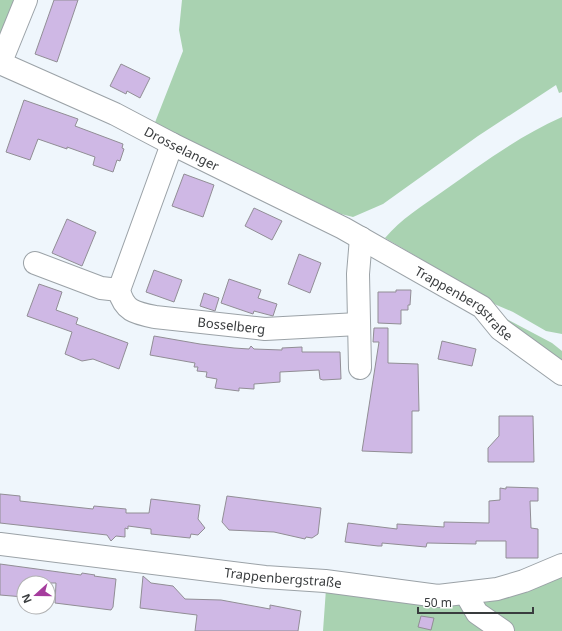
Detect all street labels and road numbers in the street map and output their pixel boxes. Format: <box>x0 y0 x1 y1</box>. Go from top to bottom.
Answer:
street label: Drosselanger <box>141 122 223 175</box>
street label: Trappenbergstraße <box>412 262 517 344</box>
street label: Bosselberg <box>197 313 266 338</box>
street label: Trappenbergstraße <box>223 563 343 592</box>

